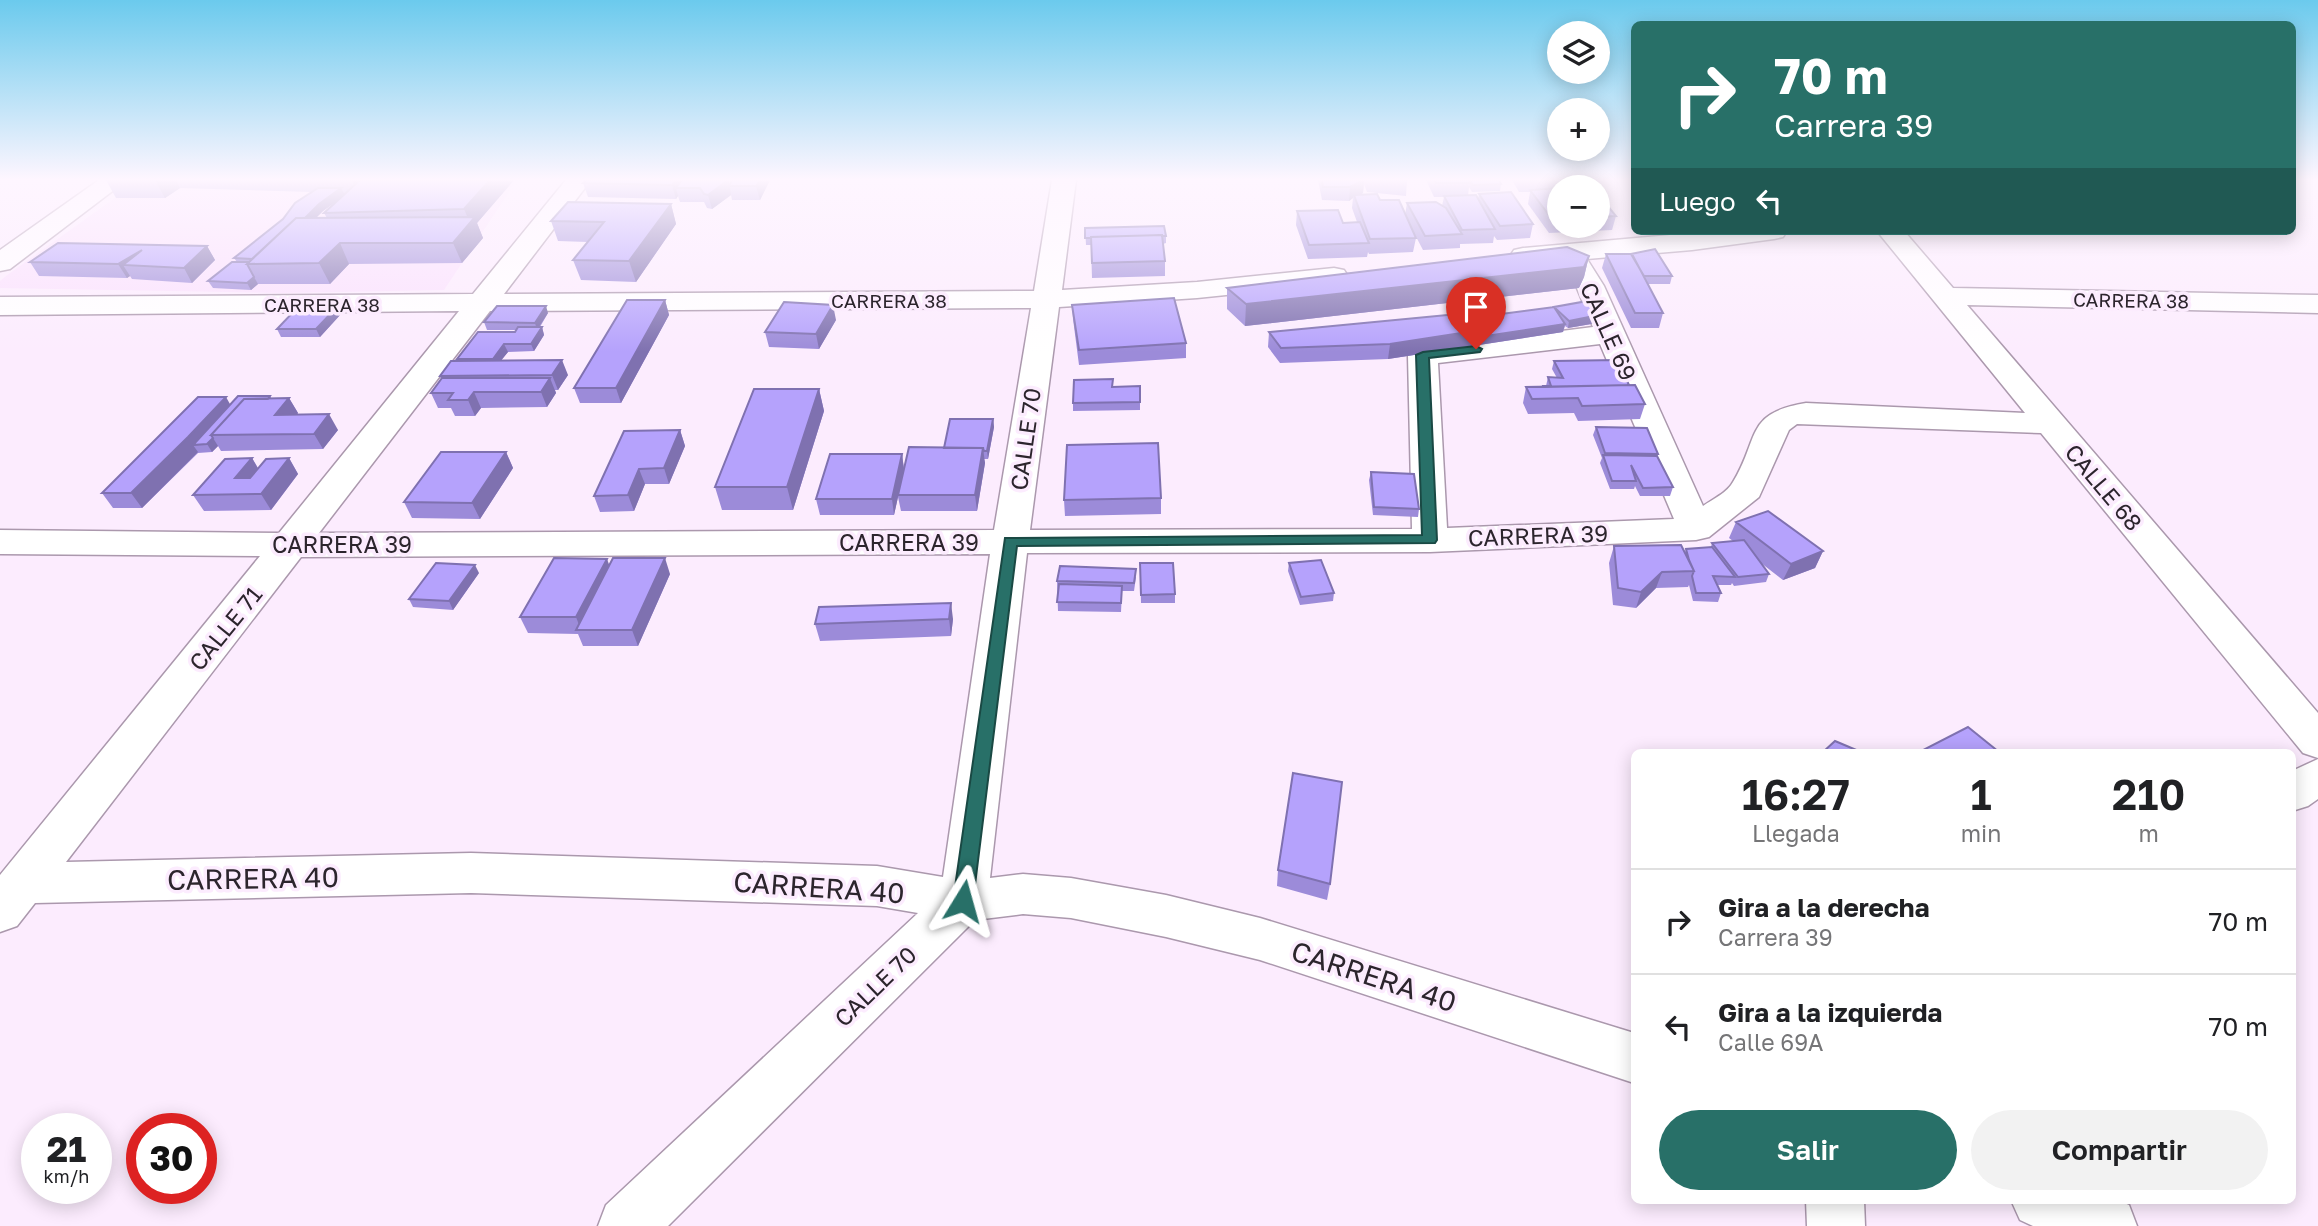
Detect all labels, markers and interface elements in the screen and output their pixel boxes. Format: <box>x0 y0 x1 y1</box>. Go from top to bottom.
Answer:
map controls <box>1547 21 1610 238</box>
button: layers <box>1547 21 1610 84</box>
text: 70 m <box>1774 46 1888 105</box>
icon: right <box>1659 49 1750 140</box>
button: + <box>1547 98 1610 161</box>
text: Carrera 39 <box>1774 106 1933 144</box>
button: − <box>1547 175 1610 238</box>
icon: left <box>1750 182 1788 220</box>
text: Luego <box>1659 186 1736 217</box>
pin <box>1446 277 1506 349</box>
street label: CALLE 69 <box>1575 278 1643 384</box>
street label: CARRERA 38 <box>2073 287 2189 313</box>
icon: arrive <box>1457 288 1495 326</box>
street label: CARRERA 38 <box>831 289 947 312</box>
street label: CARRERA 38 <box>264 293 380 316</box>
street label: CALLE 70 <box>1004 386 1046 492</box>
street label: CALLE 68 <box>2060 438 2148 536</box>
street label: CARRERA 39 <box>1468 519 1608 551</box>
street label: CARRERA 39 <box>839 528 979 556</box>
street label: CARRERA 39 <box>272 530 412 558</box>
street label: CALLE 71 <box>183 580 267 676</box>
text: 16:27 <box>1742 769 1850 819</box>
text: 1 <box>1970 769 1992 819</box>
text: 210 <box>2112 769 2185 819</box>
text: Llegada <box>1752 819 1840 847</box>
text: min <box>1961 819 2001 847</box>
text: m <box>2138 819 2159 847</box>
street label: CARRERA 40 <box>167 860 339 896</box>
position arrow <box>926 864 1000 938</box>
street label: CARRERA 40 <box>732 865 906 909</box>
text: Gira a la derecha <box>1718 892 1930 923</box>
icon: right <box>1659 903 1697 941</box>
text: 70 m <box>2209 906 2268 937</box>
text: Carrera 39 <box>1718 923 1833 951</box>
street label: CARRERA 40 <box>1287 934 1461 1018</box>
street label: CALLE 70 <box>828 940 922 1032</box>
text: Gira a la izquierda <box>1718 997 1942 1028</box>
icon: left <box>1659 1008 1697 1046</box>
text: 70 m <box>2209 1011 2268 1042</box>
text: Calle 69A <box>1718 1028 1823 1056</box>
button: Salir <box>1659 1110 1957 1190</box>
button: Compartir <box>1971 1110 2268 1190</box>
speed limit sign: 30 <box>126 1113 217 1204</box>
text: 21 <box>47 1128 86 1170</box>
text: km/h <box>44 1165 89 1187</box>

